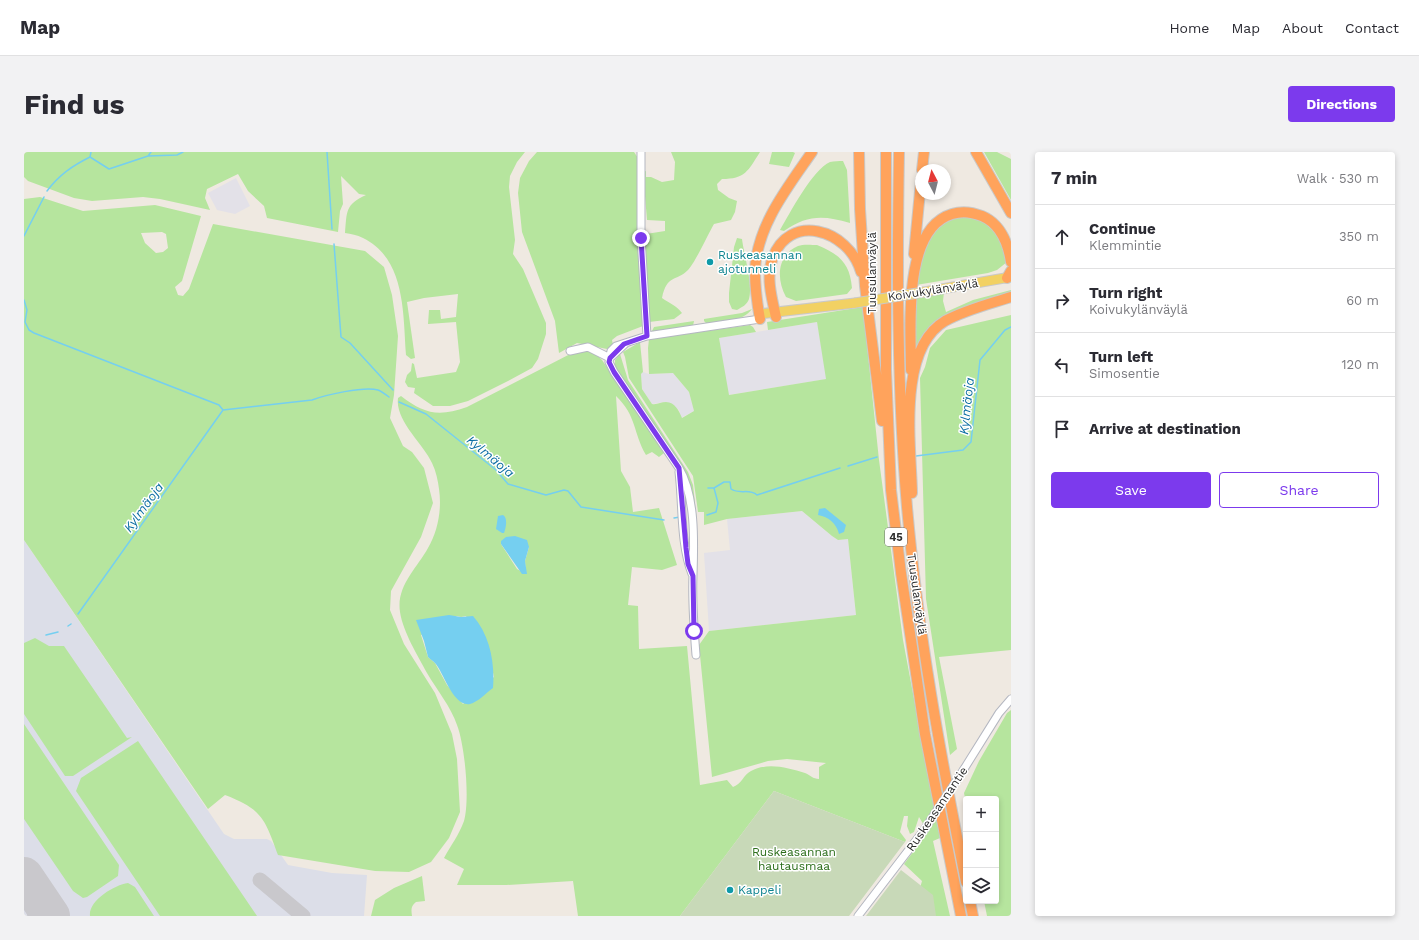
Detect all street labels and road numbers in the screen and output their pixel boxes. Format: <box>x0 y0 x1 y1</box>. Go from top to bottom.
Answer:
street label: Tuusulanväylä <box>865 232 879 314</box>
street label: Koivukylänväylä <box>887 276 979 304</box>
road number: 45 <box>885 528 907 546</box>
street label: Tuusulanväylä <box>904 552 930 636</box>
street label: Ruskeasannantie <box>903 764 971 854</box>

